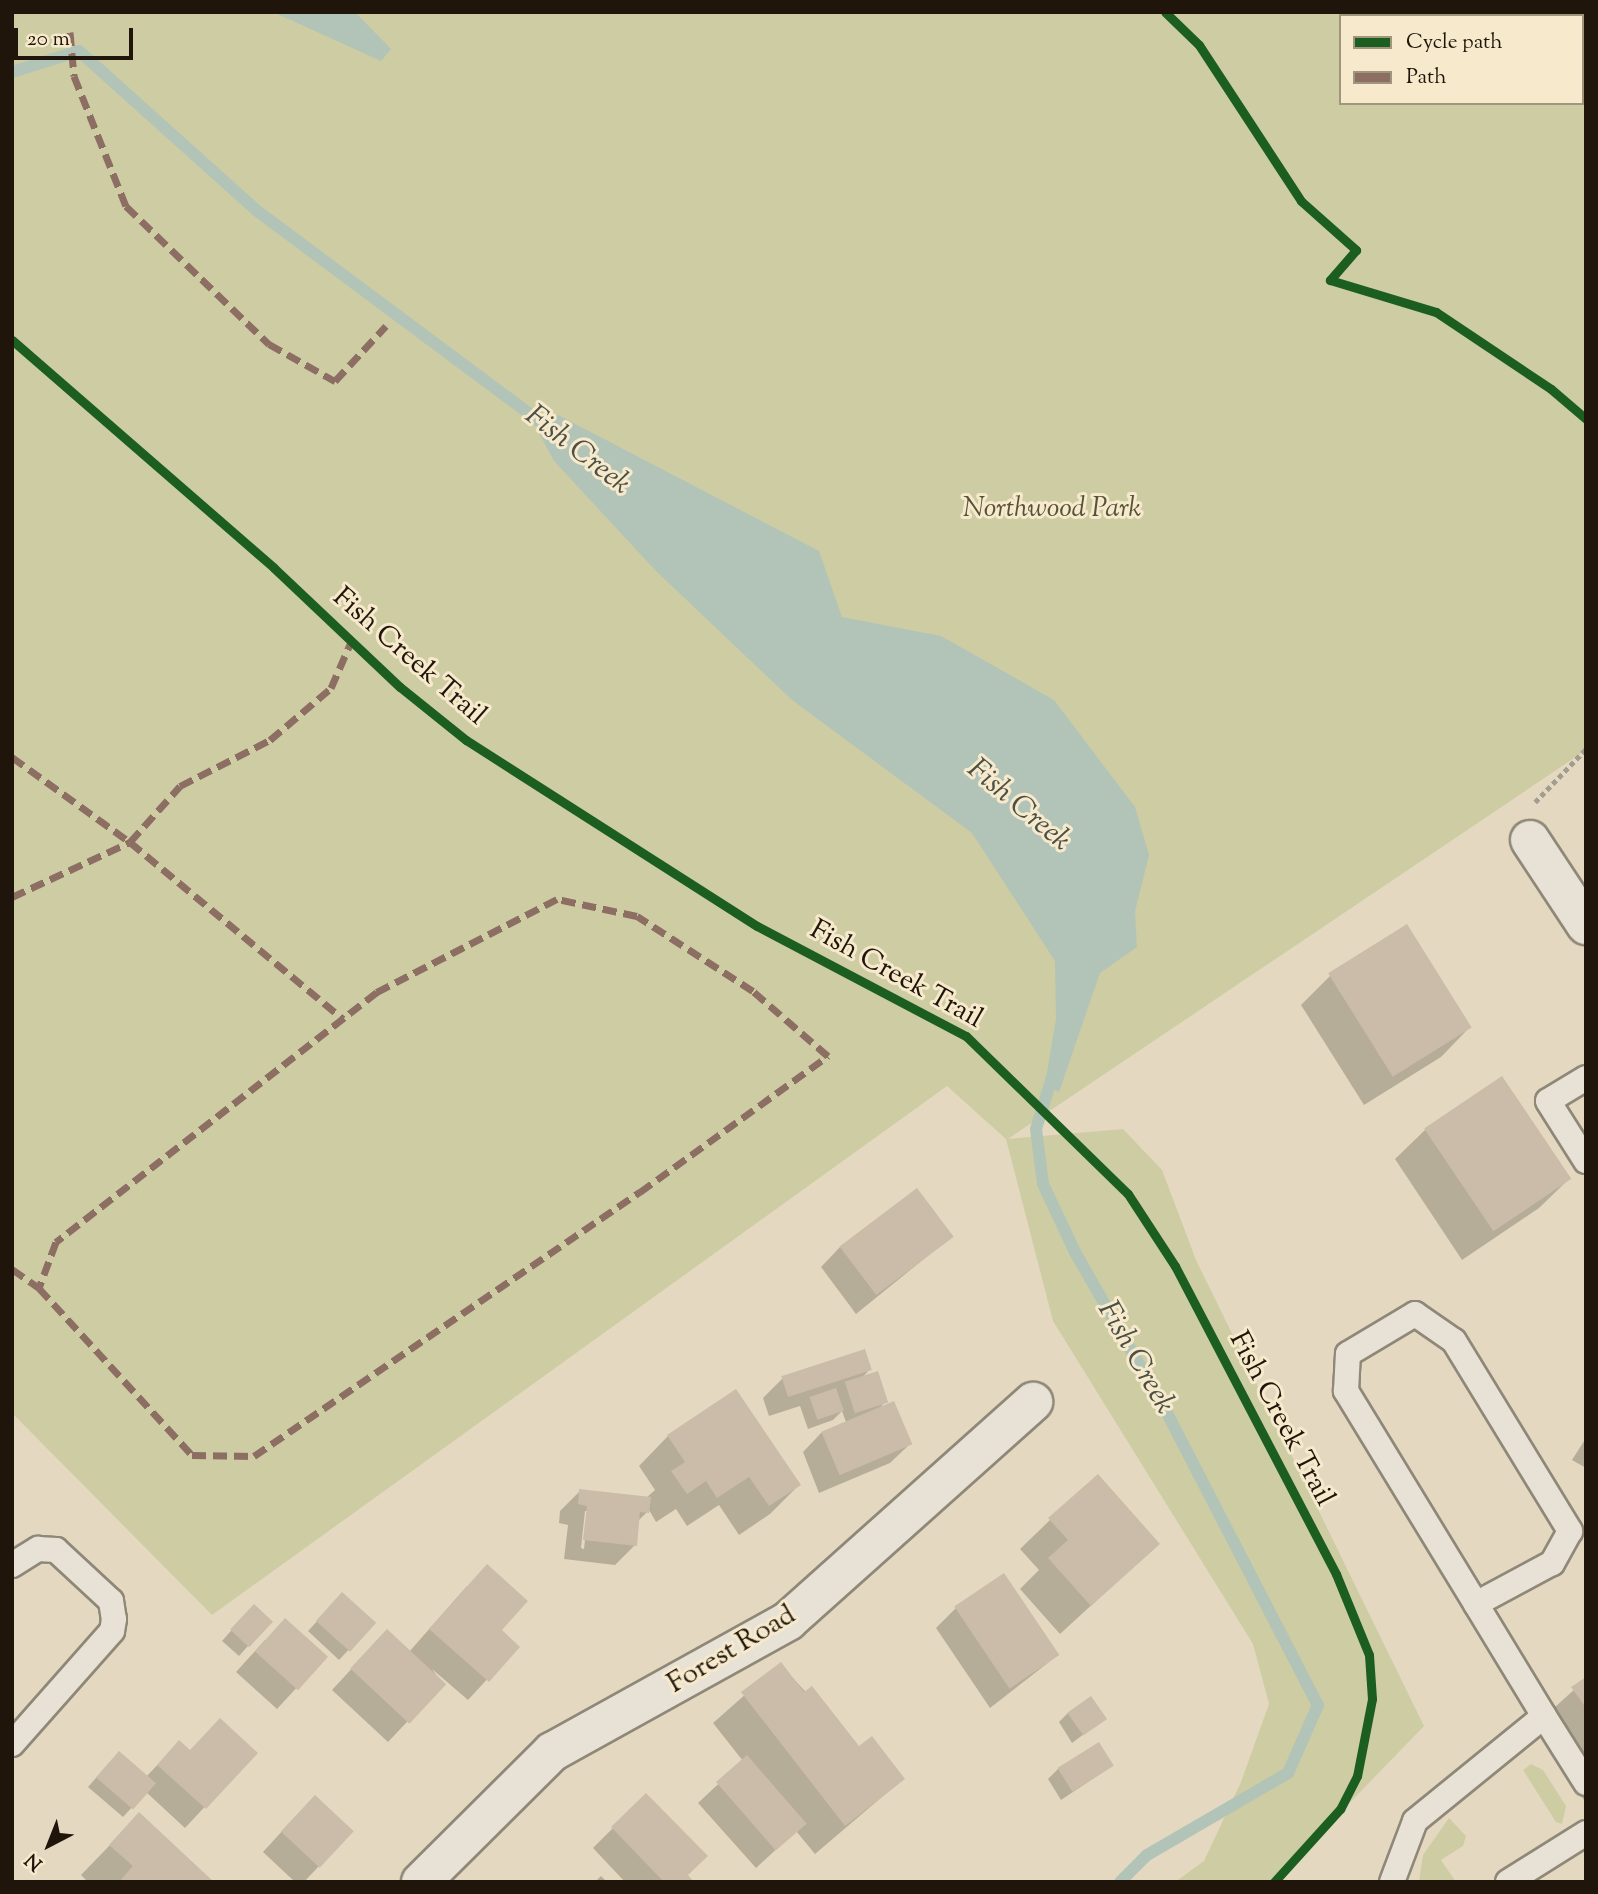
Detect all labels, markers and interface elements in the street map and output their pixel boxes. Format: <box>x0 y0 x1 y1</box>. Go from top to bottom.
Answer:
scale bar <box>18 14 136 58</box>
legend <box>1339 14 1584 105</box>
text: 20 m <box>27 25 70 55</box>
text: Cycle path <box>1406 28 1503 58</box>
text: Path <box>1406 63 1447 93</box>
water label: Fish Creek <box>517 398 637 504</box>
park label: Northwood Park <box>963 492 1141 526</box>
street label: Fish Creek Trail <box>325 581 493 733</box>
water label: Fish Creek <box>959 752 1077 860</box>
street label: Fish Creek Trail <box>804 914 988 1036</box>
water label: Fish Creek <box>1088 1295 1182 1421</box>
street label: Fish Creek Trail <box>1221 1326 1341 1512</box>
street label: Forest Road <box>662 1599 802 1701</box>
north arrow <box>14 1810 84 1880</box>
text: N <box>20 1846 49 1876</box>

